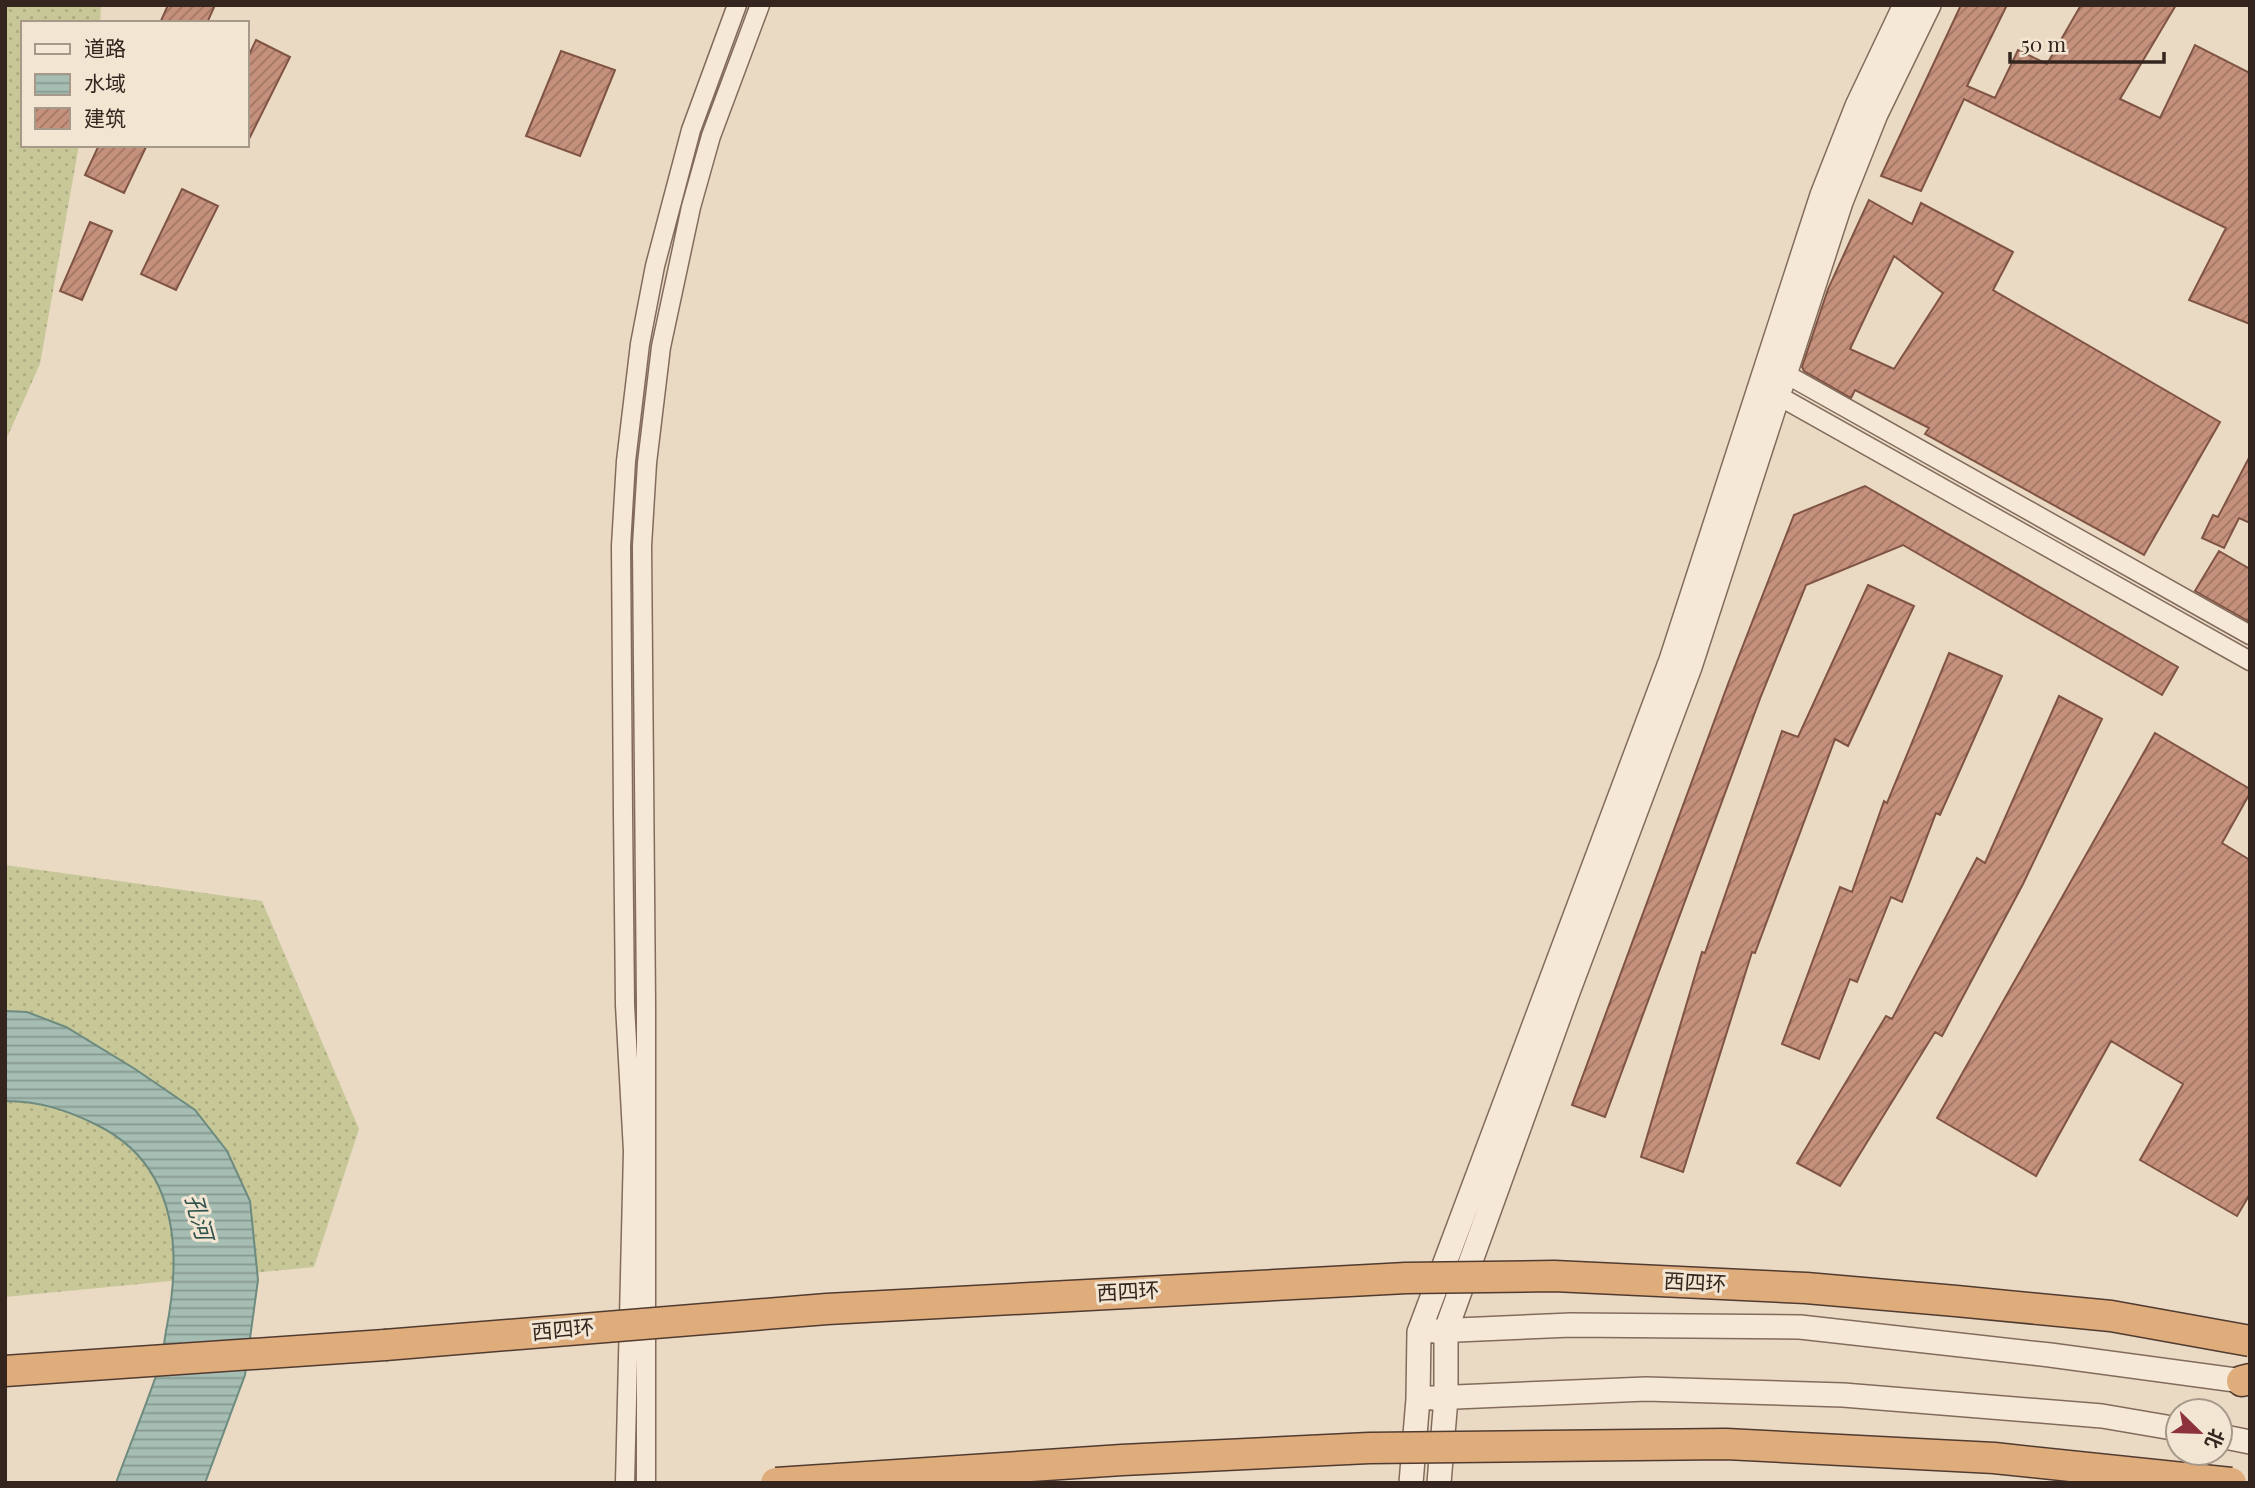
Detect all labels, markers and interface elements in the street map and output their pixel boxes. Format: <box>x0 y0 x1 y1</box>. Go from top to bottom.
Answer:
legend <box>21 21 248 147</box>
scale bar <box>2010 21 2164 65</box>
text: 50 m <box>2021 29 2067 57</box>
text: 道路 <box>84 33 126 61</box>
text: 水域 <box>84 68 126 96</box>
text: 建筑 <box>84 103 126 131</box>
water label: 孔河 <box>180 1190 222 1247</box>
street label: 西四环 <box>1663 1265 1727 1297</box>
street label: 西四环 <box>1096 1274 1160 1306</box>
street label: 西四环 <box>530 1311 595 1345</box>
north arrow <box>2164 1397 2234 1467</box>
text: 北 <box>2200 1425 2231 1453</box>

